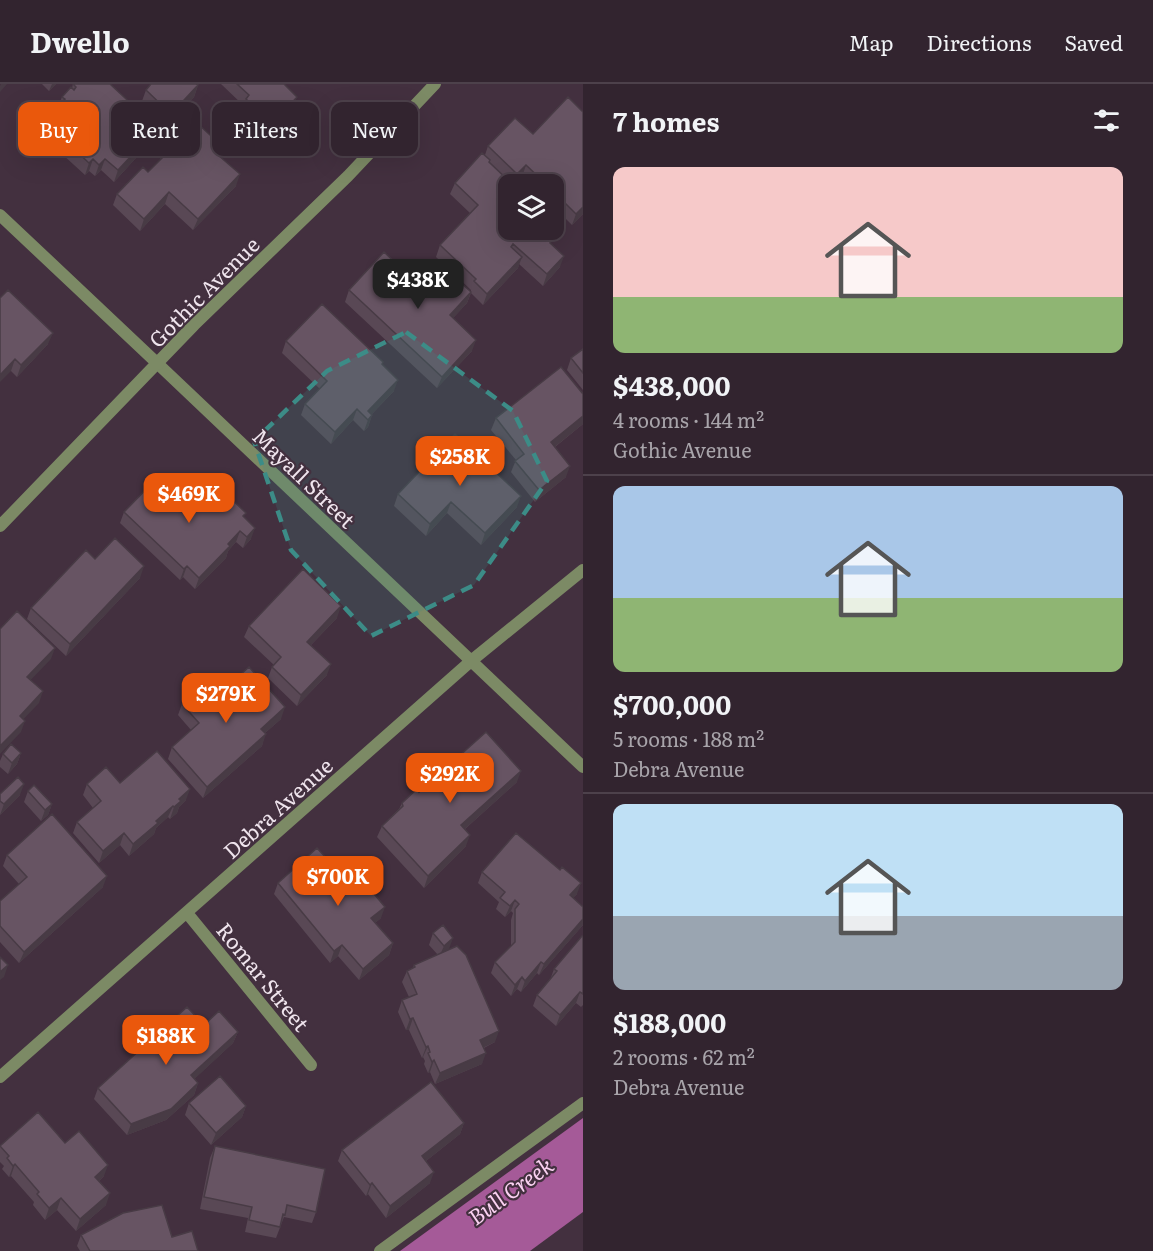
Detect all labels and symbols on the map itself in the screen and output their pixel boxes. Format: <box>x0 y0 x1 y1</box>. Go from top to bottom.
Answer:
street label: Gothic Avenue <box>141 229 265 353</box>
pin: $438K <box>376 259 460 310</box>
street label: Mayall Street <box>247 420 364 534</box>
pin: $258K <box>418 436 502 487</box>
pin: $469K <box>147 473 231 524</box>
pin: $279K <box>184 673 268 724</box>
street label: Debra Avenue <box>215 749 339 865</box>
pin: $292K <box>408 753 492 804</box>
pin: $700K <box>296 856 380 907</box>
street label: Romar Street <box>210 915 318 1038</box>
pin: $188K <box>124 1015 208 1066</box>
water label: Bull Creek <box>461 1148 559 1232</box>

